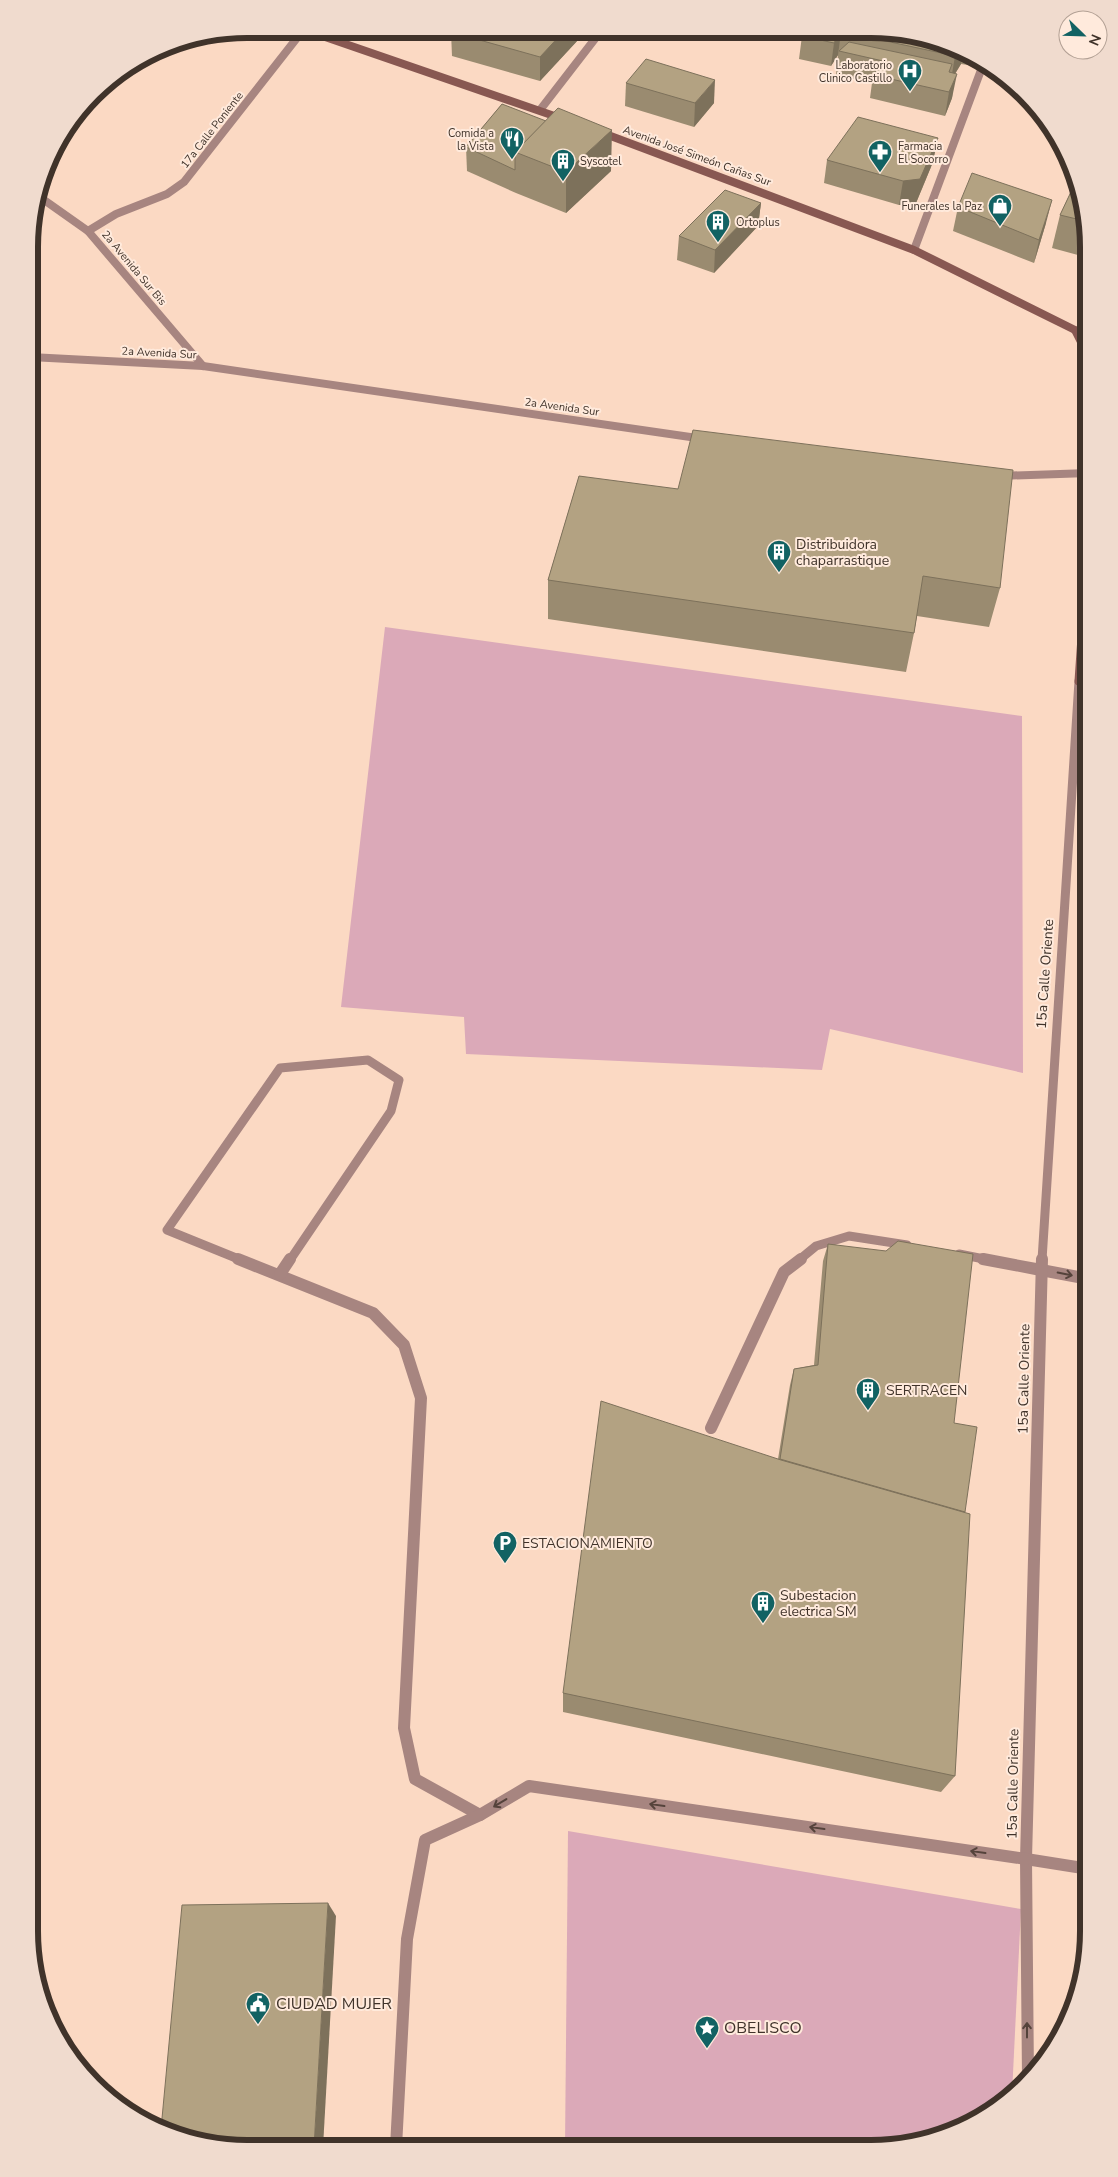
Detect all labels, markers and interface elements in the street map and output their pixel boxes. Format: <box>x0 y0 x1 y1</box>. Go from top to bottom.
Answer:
north arrow <box>1058 10 1108 60</box>
text: N <box>1084 31 1105 48</box>
place label: Laboratorio Clinico Castillo <box>819 58 892 86</box>
hospital icon: Laboratorio Clinico Castillo <box>897 58 923 92</box>
street label: 17a Calle Poniente <box>177 88 247 171</box>
street label: Avenida José Simeón Cañas Sur <box>621 122 773 190</box>
place label: Comida a la Vista <box>448 126 494 154</box>
restaurant icon: Comida a la Vista <box>499 126 525 160</box>
pharmacy icon: Farmacia El Socorro <box>867 139 893 173</box>
place label: Farmacia El Socorro <box>898 139 948 167</box>
building icon: Syscotel <box>550 148 576 182</box>
place label: Syscotel <box>580 154 622 169</box>
shop icon: Funerales la Paz <box>987 193 1013 227</box>
place label: Funerales la Paz <box>901 199 982 214</box>
building icon: Ortoplus <box>705 209 731 243</box>
place label: Ortoplus <box>736 215 780 230</box>
street label: 2a Avenida Sur Bis <box>98 227 170 309</box>
street label: 2a Avenida Sur <box>121 344 197 362</box>
street label: 2a Avenida Sur <box>524 394 600 420</box>
place label: Distribuidora chaparrastique <box>796 535 889 570</box>
building icon: Distribuidora chaparrastique <box>766 539 792 573</box>
street label: 15a Calle Oriente <box>1032 918 1058 1030</box>
one-way arrow <box>1057 1270 1073 1280</box>
street label: 15a Calle Oriente <box>1014 1324 1034 1434</box>
building icon: SERTRACEN <box>855 1377 881 1411</box>
place label: SERTRACEN <box>886 1381 967 1400</box>
parking icon: ESTACIONAMIENTO <box>492 1530 518 1564</box>
place label: ESTACIONAMIENTO <box>522 1534 653 1553</box>
place label: Subestacion electrica SM <box>780 1586 857 1621</box>
building icon: Subestacion electrica SM <box>750 1590 776 1624</box>
street label: 15a Calle Oriente <box>1003 1729 1023 1839</box>
one-way arrow <box>493 1799 508 1809</box>
one-way arrow <box>649 1799 665 1809</box>
one-way arrow <box>810 1823 826 1833</box>
one-way arrow <box>970 1846 986 1856</box>
public building icon: CIUDAD MUJER <box>245 1991 271 2025</box>
place label: CIUDAD MUJER <box>276 1993 392 2015</box>
place icon: OBELISCO <box>694 2015 720 2049</box>
place label: OBELISCO <box>724 2017 802 2039</box>
one-way arrow <box>1022 2022 1032 2038</box>

